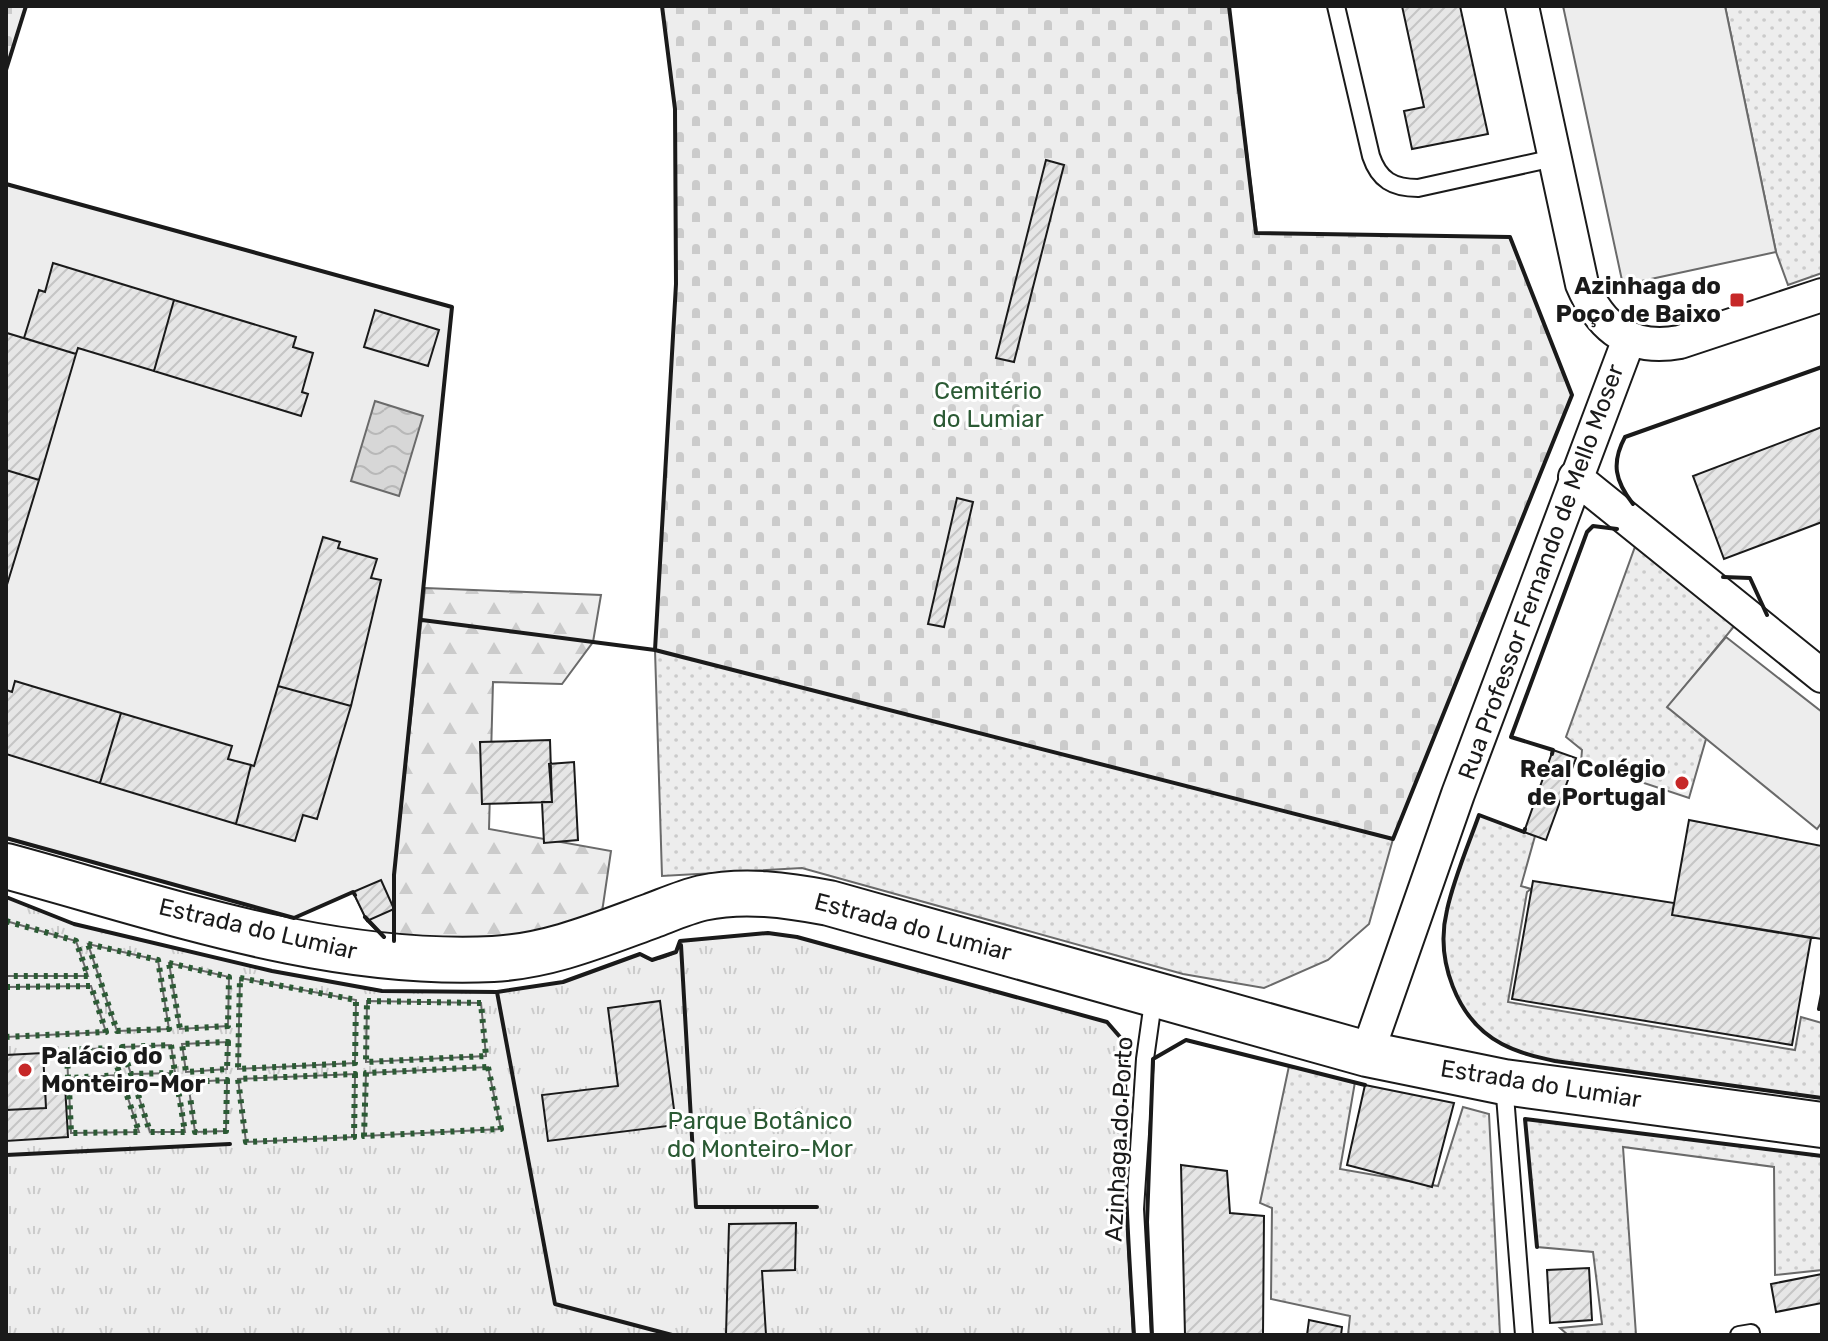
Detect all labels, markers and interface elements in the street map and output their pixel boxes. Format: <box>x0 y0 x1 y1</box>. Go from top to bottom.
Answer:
place label: Azinhaga do Poço de Baixo <box>1556 272 1721 328</box>
marker: Azinhaga do Poço de Baixo <box>1728 291 1746 309</box>
street label: Rua Professor Fernando de Mello Moser <box>1453 360 1629 784</box>
park label: Cemitério do Lumiar <box>932 377 1044 433</box>
place label: Real Colégio de Portugal <box>1520 755 1666 811</box>
marker: Real Colégio de Portugal <box>1673 774 1691 792</box>
street label: Estrada do Lumiar <box>811 887 1015 967</box>
street label: Estrada do Lumiar <box>156 893 360 965</box>
street label: Azinhaga do Porto <box>1100 1036 1138 1242</box>
place label: Palácio do Monteiro-Mor <box>41 1042 206 1098</box>
street label: Estrada do Lumiar <box>1439 1054 1643 1114</box>
marker: Palácio do Monteiro-Mor <box>16 1061 34 1079</box>
park label: Parque Botânico do Monteiro-Mor <box>667 1107 853 1163</box>

